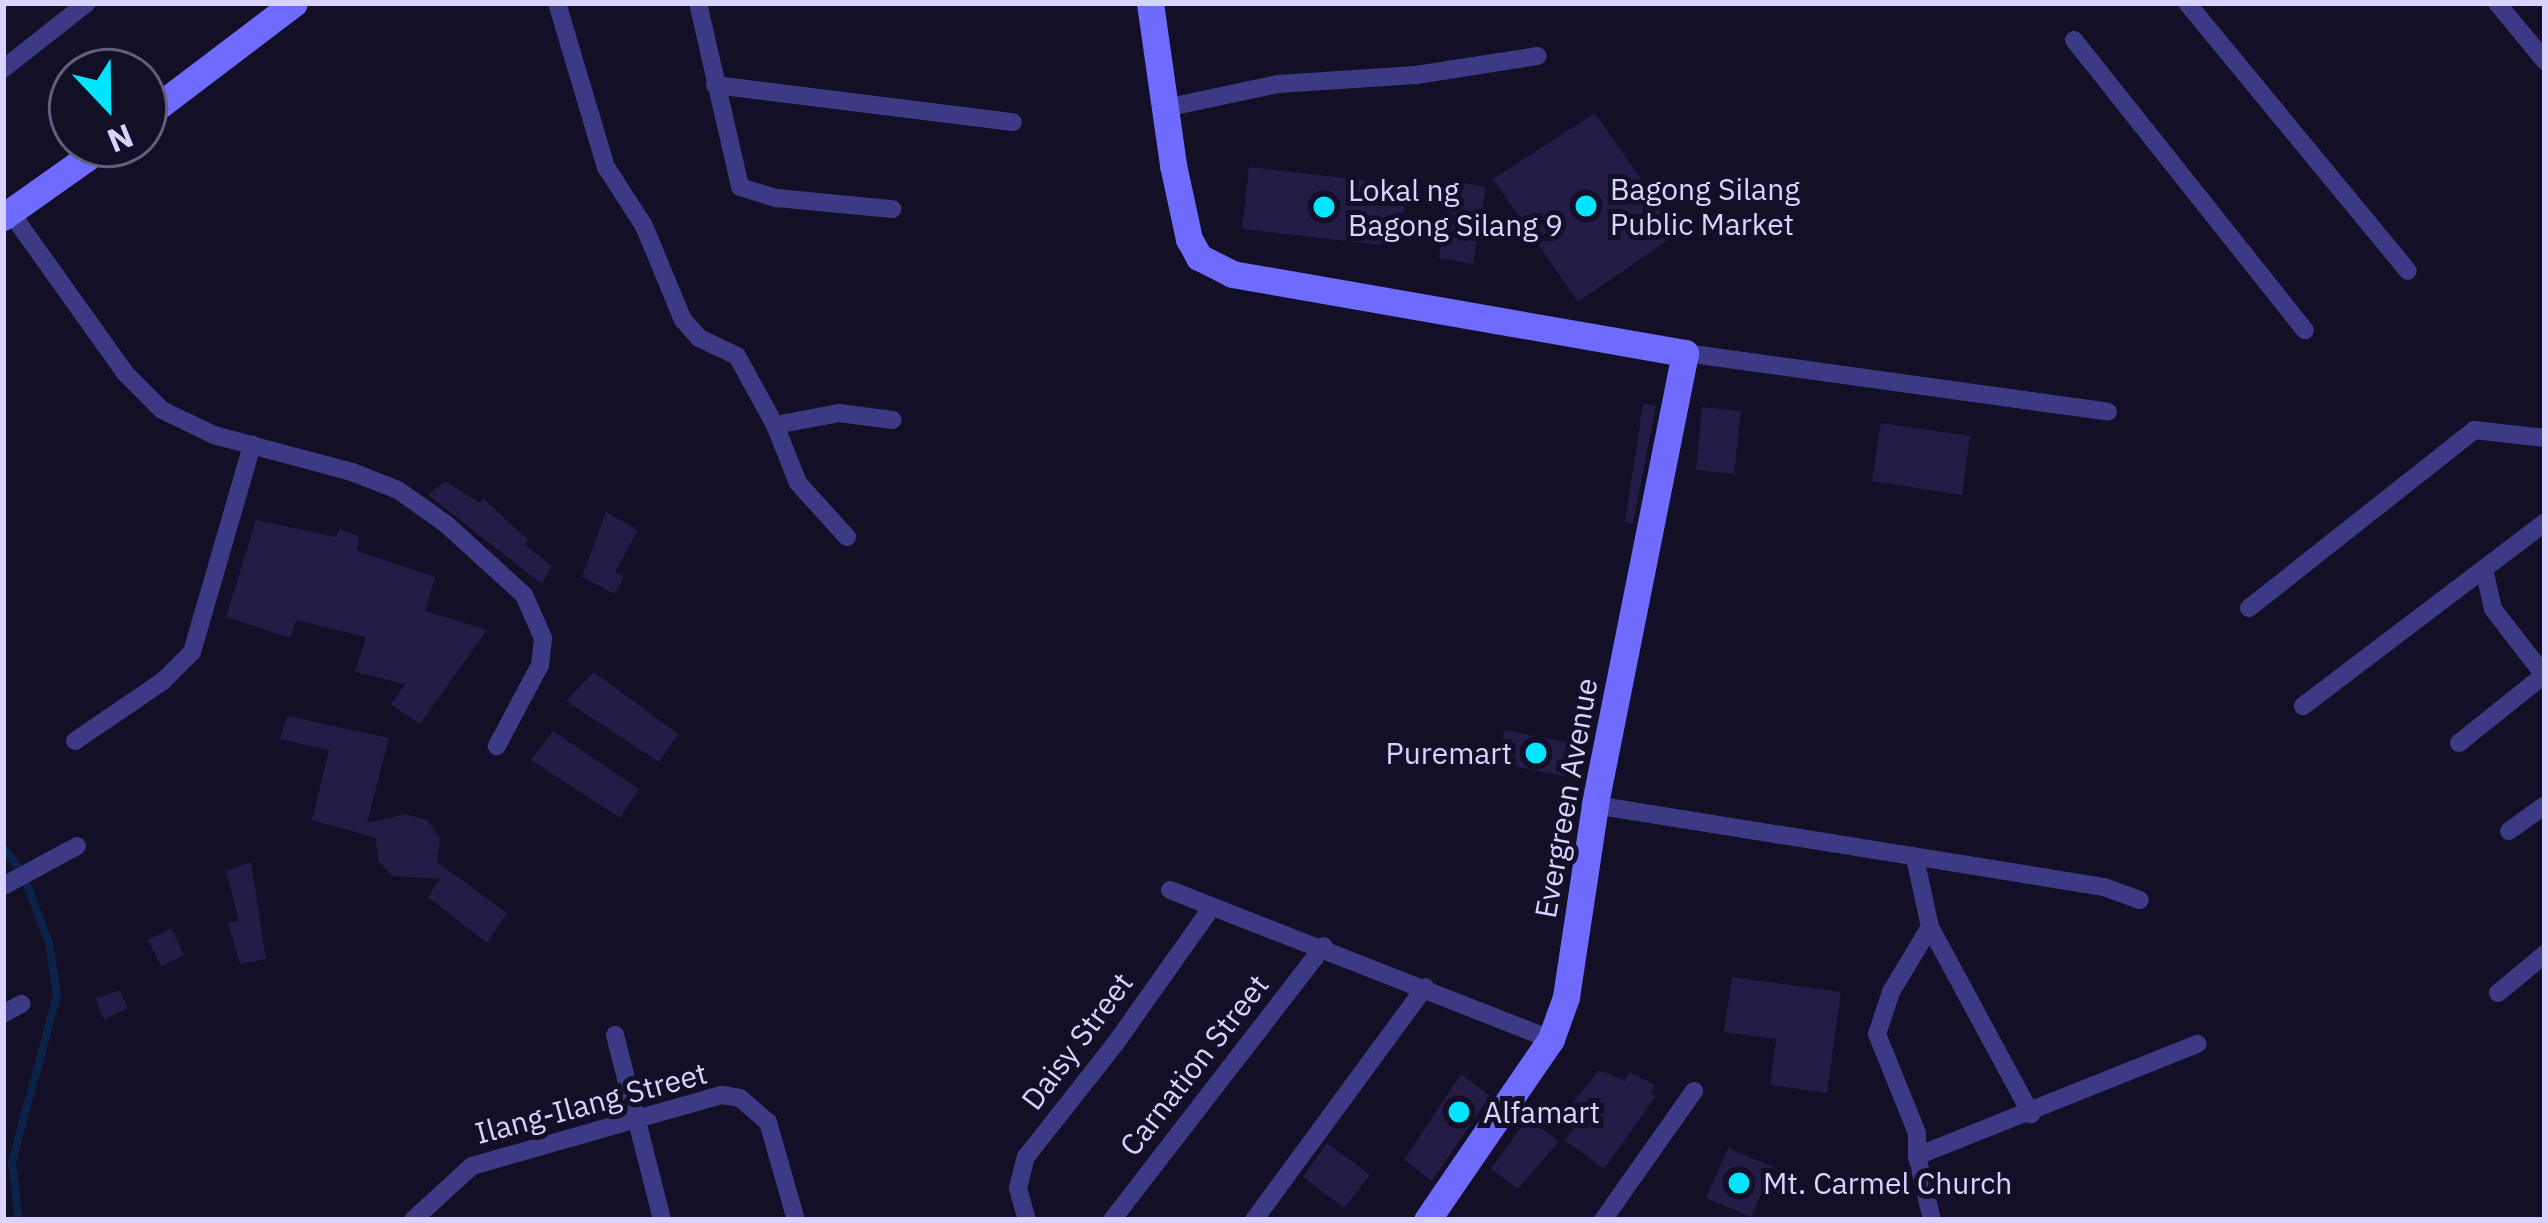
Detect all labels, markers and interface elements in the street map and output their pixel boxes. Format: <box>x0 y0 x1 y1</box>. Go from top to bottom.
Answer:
north arrow <box>48 48 168 168</box>
text: N <box>101 115 140 163</box>
place label: Bagong Silang Public Market <box>1610 171 1800 242</box>
place label: Lokal ng Bagong Silang 9 <box>1348 172 1563 243</box>
marker: Bagong Silang Public Market <box>1573 193 1599 219</box>
marker: Lokal ng Bagong Silang 9 <box>1311 194 1337 220</box>
street label: Evergreen Avenue <box>1527 675 1605 921</box>
place label: Puremart <box>1386 735 1512 771</box>
marker: Puremart <box>1523 740 1549 766</box>
street label: Daisy Street <box>1014 965 1140 1117</box>
street label: Carnation Street <box>1112 967 1276 1163</box>
street label: Ilang-Ilang Street <box>471 1055 711 1151</box>
place label: Alfamart <box>1483 1094 1600 1130</box>
marker: Alfamart <box>1446 1099 1472 1125</box>
place label: Mt. Carmel Church <box>1763 1165 2012 1201</box>
marker: Mt. Carmel Church <box>1726 1170 1752 1196</box>

